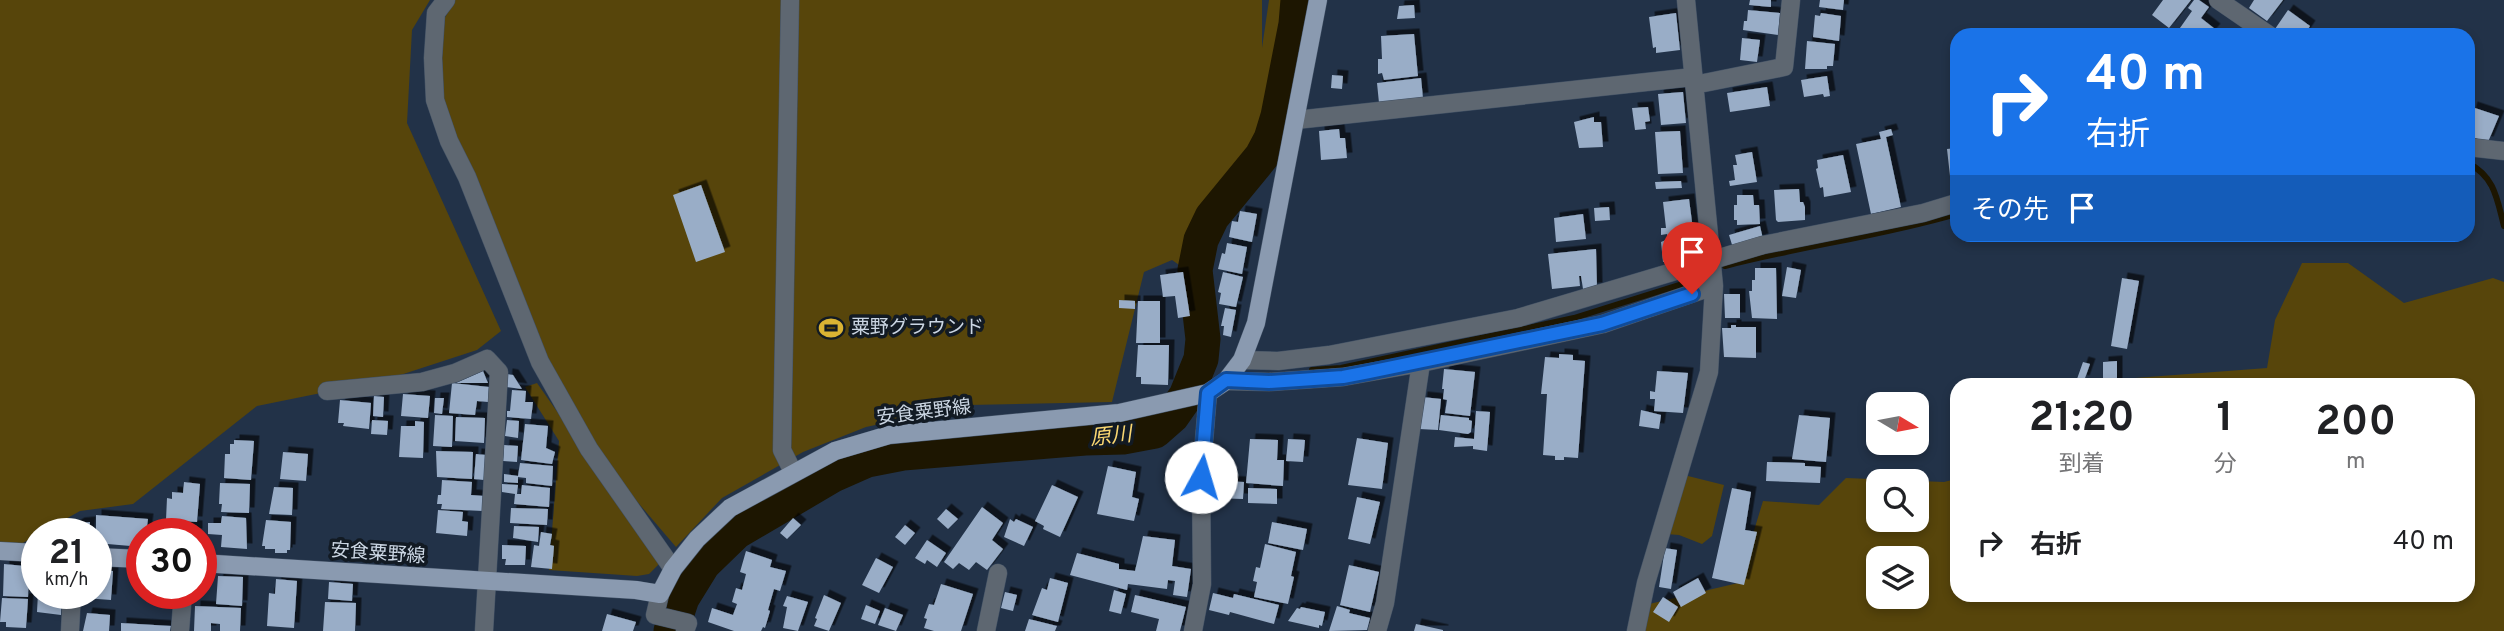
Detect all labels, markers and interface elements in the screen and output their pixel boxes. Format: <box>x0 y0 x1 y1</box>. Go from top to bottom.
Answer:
text: 40 m <box>2086 46 2205 108</box>
icon: right <box>1971 56 2062 147</box>
text: 右折 <box>2086 116 2150 156</box>
icon: arrive <box>2063 189 2101 227</box>
text: その先 <box>1971 195 2049 228</box>
pin <box>1662 222 1722 294</box>
icon: arrive <box>1673 233 1711 271</box>
sports icon: 粟野グラウンド <box>817 314 845 342</box>
place label: 粟野グラウンド <box>851 316 984 340</box>
north arrow <box>1866 392 1928 455</box>
map controls <box>1866 392 1929 609</box>
text: 21:20 <box>2029 393 2135 446</box>
text: 1 <box>2217 393 2233 446</box>
street label: 安食粟野線 <box>875 395 973 431</box>
text: 200 <box>2315 397 2396 450</box>
water label: 原川 <box>1089 421 1135 453</box>
position arrow <box>1164 440 1238 514</box>
text: m <box>2346 448 2365 477</box>
text: 到着 <box>2059 451 2105 480</box>
text: 分 <box>2213 451 2236 480</box>
button: search <box>1866 469 1929 532</box>
speed limit sign: 30 <box>126 518 217 609</box>
icon: right <box>1971 524 2009 562</box>
text: 40 m <box>2393 526 2454 559</box>
text: 右折 <box>2030 530 2082 563</box>
text: 21 <box>49 532 84 576</box>
street label: 安食粟野線 <box>330 539 426 569</box>
button: layers <box>1866 546 1929 609</box>
text: km/h <box>45 569 88 592</box>

